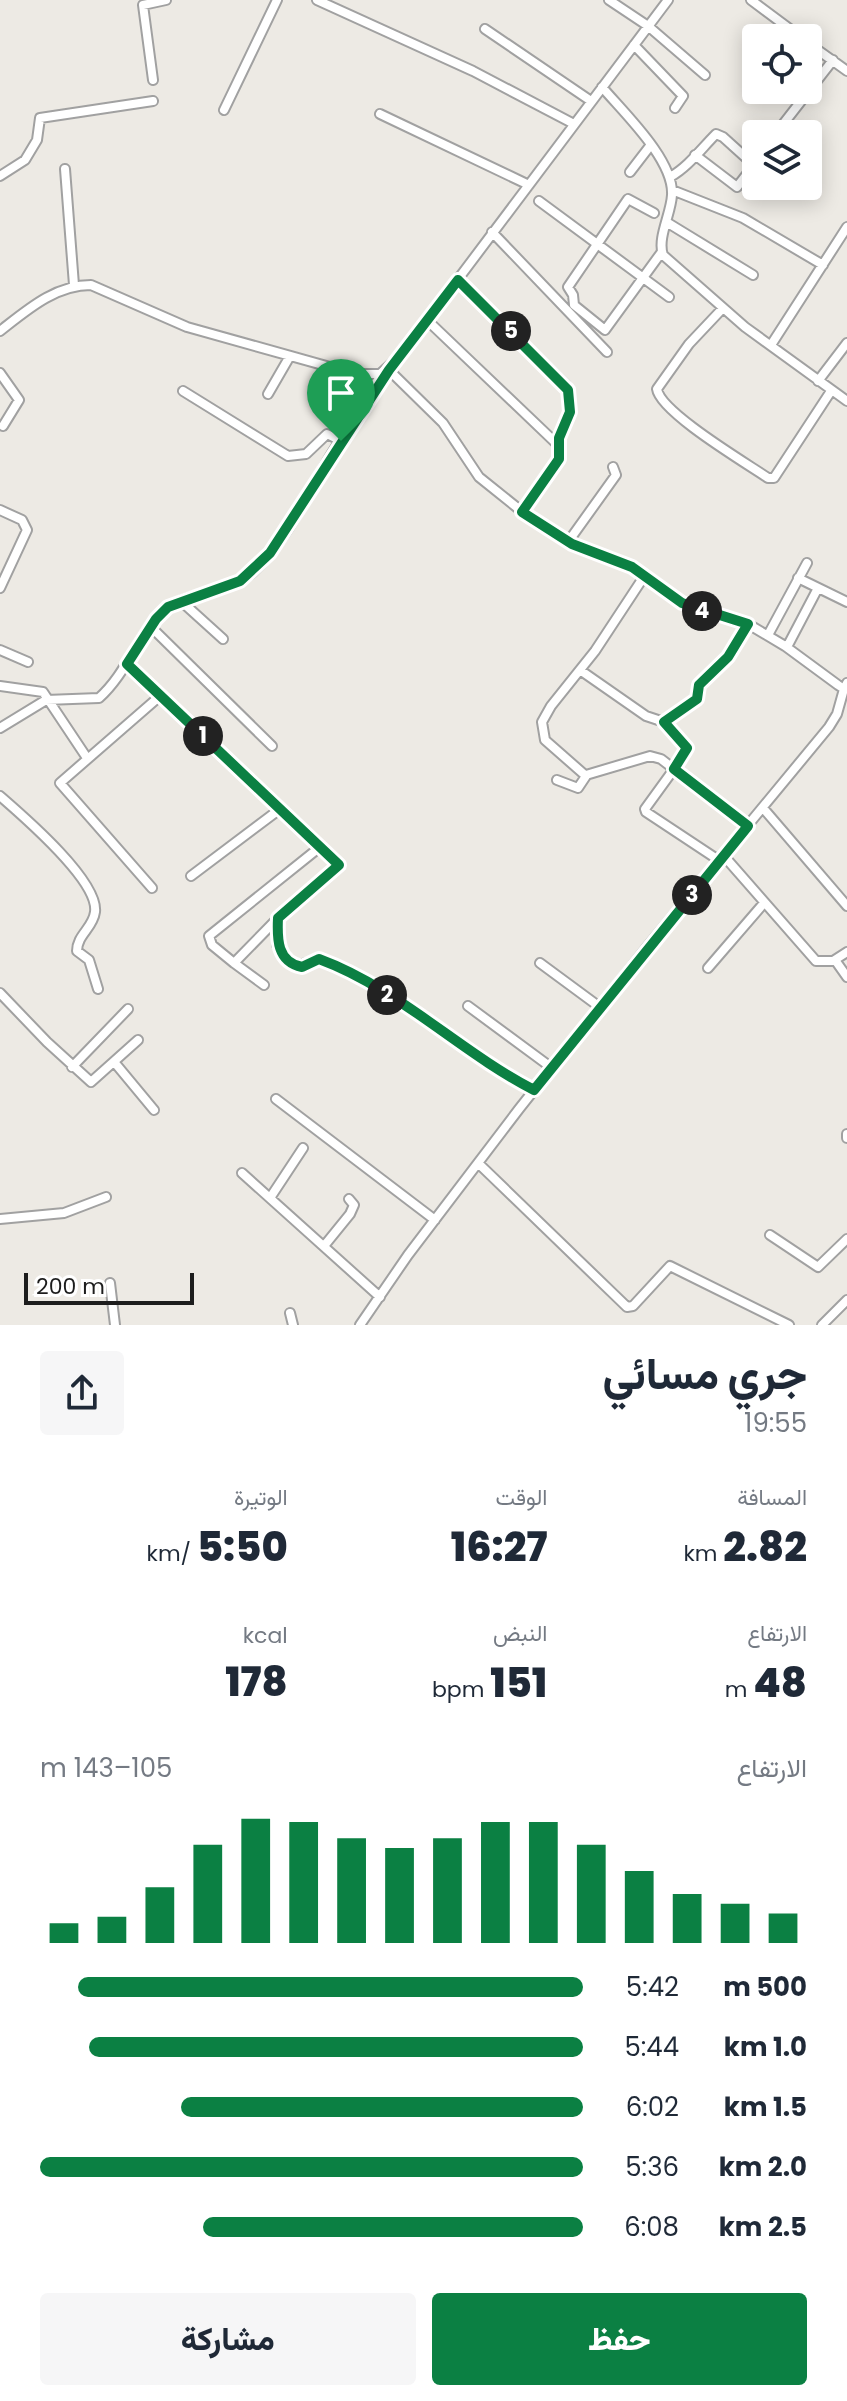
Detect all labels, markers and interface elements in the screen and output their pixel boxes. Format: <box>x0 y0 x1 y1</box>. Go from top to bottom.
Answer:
map controls <box>742 24 822 200</box>
button: locate <box>742 24 822 104</box>
button: layers <box>742 120 822 200</box>
pin: 5 <box>491 311 531 351</box>
text: 5 <box>504 315 518 346</box>
pin <box>307 359 375 441</box>
icon: arrive <box>319 371 363 415</box>
pin: 4 <box>682 591 722 631</box>
text: 4 <box>695 595 709 626</box>
pin: 1 <box>183 716 223 756</box>
text: 1 <box>199 720 207 751</box>
pin: 3 <box>672 875 712 915</box>
text: 3 <box>685 879 699 910</box>
pin: 2 <box>367 975 407 1015</box>
text: 2 <box>381 979 393 1010</box>
scale bar <box>24 1269 194 1305</box>
text: 200 m <box>36 1271 105 1302</box>
text: جري مسائي <box>603 1343 807 1404</box>
button: share <box>40 1351 124 1435</box>
text: 19:55 <box>744 1405 807 1441</box>
text: الوتيرة <box>234 1482 288 1513</box>
text: الوقت <box>496 1482 547 1513</box>
text: المسافة <box>737 1482 807 1513</box>
text: 5:50 <box>197 1519 288 1575</box>
text: 16:27 <box>451 1519 547 1575</box>
text: 2.82 <box>723 1519 807 1575</box>
text: /km <box>147 1538 197 1569</box>
text: km <box>683 1538 723 1569</box>
text: النبض <box>493 1618 547 1649</box>
text: الارتفاع <box>747 1618 807 1649</box>
text: kcal <box>243 1620 288 1651</box>
text: 178 <box>225 1654 288 1710</box>
text: 151 <box>490 1655 547 1711</box>
text: 48 <box>753 1655 807 1711</box>
text: bpm <box>432 1674 490 1705</box>
text: m <box>725 1674 753 1705</box>
text: 105–143 m <box>40 1750 172 1786</box>
text: الارتفاع <box>736 1750 807 1786</box>
text: 5:42 <box>626 1969 679 2005</box>
text: 500 m <box>723 1969 807 2005</box>
text: 5:44 <box>624 2029 679 2065</box>
text: 1.0 km <box>724 2029 807 2065</box>
text: 6:02 <box>626 2089 679 2125</box>
text: 1.5 km <box>724 2089 807 2125</box>
text: 5:36 <box>625 2149 679 2185</box>
text: 2.0 km <box>719 2149 807 2185</box>
text: 6:08 <box>624 2209 679 2245</box>
text: 2.5 km <box>719 2209 807 2245</box>
button: مشاركة <box>40 2293 416 2385</box>
button: حفظ <box>432 2293 807 2385</box>

